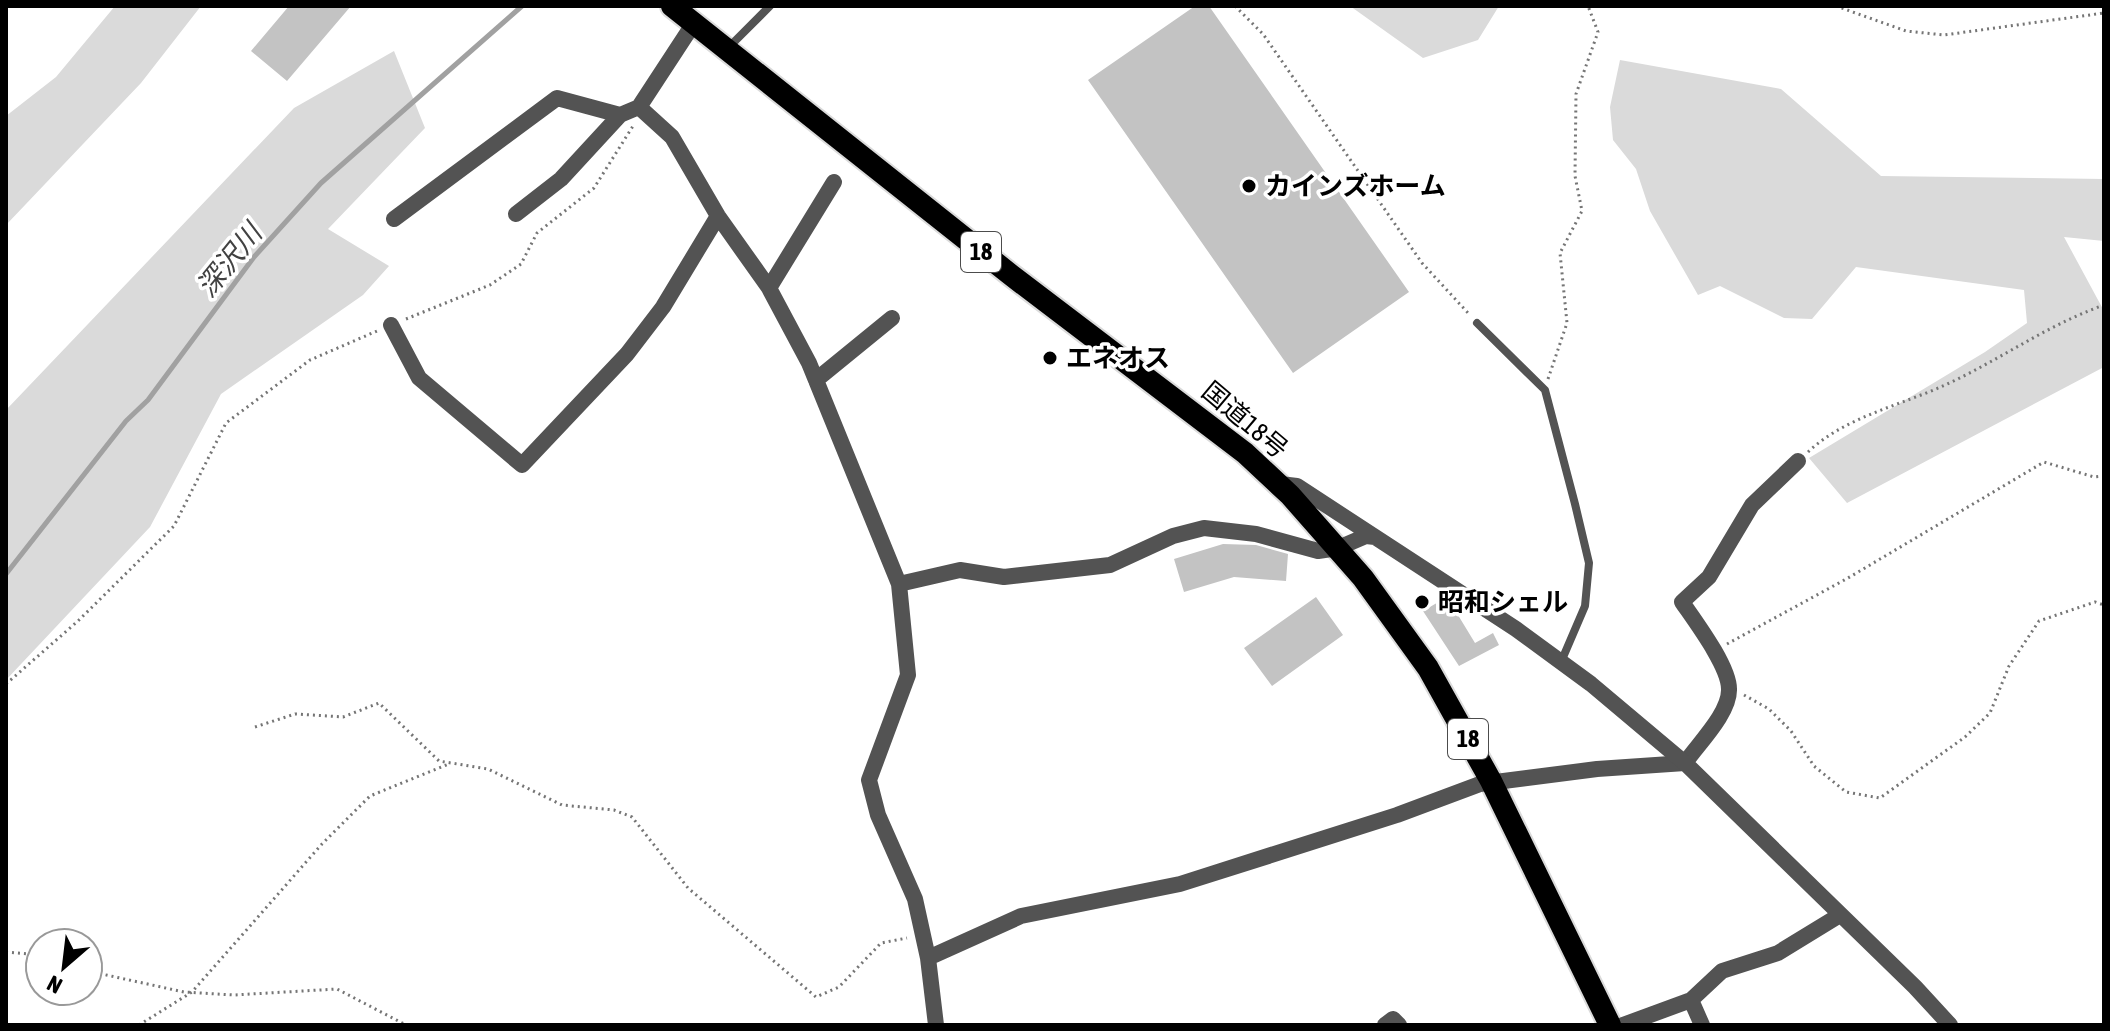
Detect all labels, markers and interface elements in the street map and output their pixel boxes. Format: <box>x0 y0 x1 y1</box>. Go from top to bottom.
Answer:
place label: カインズホーム <box>1265 171 1446 201</box>
marker: カインズホーム <box>1240 177 1258 195</box>
water label: 深沢川 <box>190 215 270 303</box>
road number: 18 <box>961 232 1001 272</box>
place label: エネオス <box>1066 343 1170 373</box>
marker: エネオス <box>1041 349 1059 367</box>
street label: 国道18号 <box>1196 376 1294 464</box>
place label: 昭和シェル <box>1438 587 1568 617</box>
marker: 昭和シェル <box>1413 593 1431 611</box>
road number: 18 <box>1448 719 1488 759</box>
north arrow <box>24 927 104 1007</box>
text: N <box>43 970 66 999</box>

